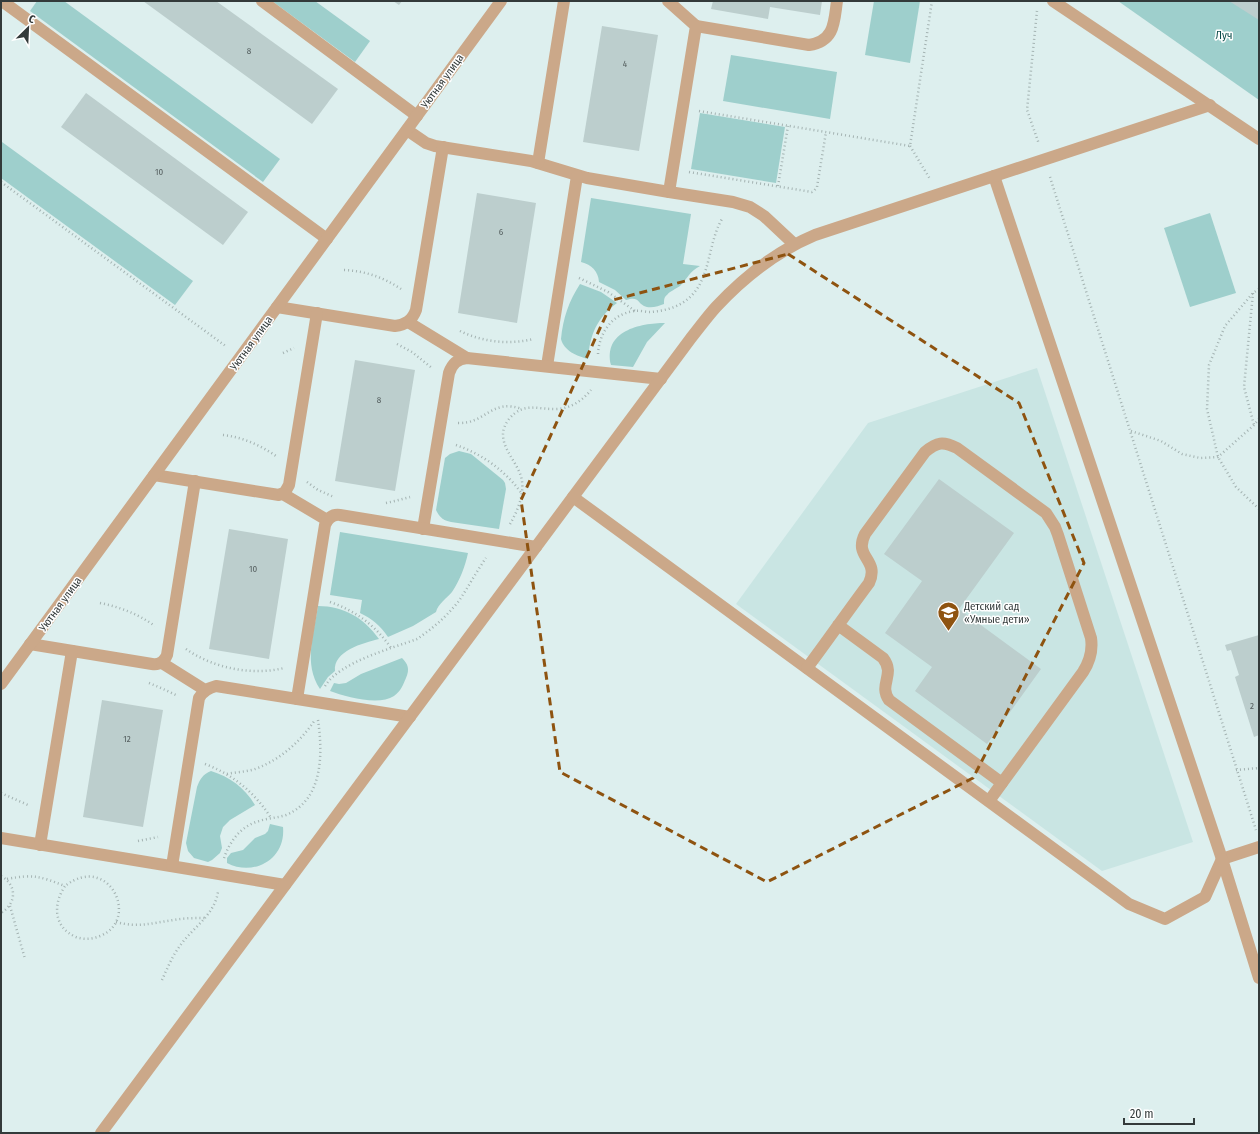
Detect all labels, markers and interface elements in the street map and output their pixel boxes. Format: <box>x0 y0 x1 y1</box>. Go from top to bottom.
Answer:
north arrow <box>8 8 48 48</box>
text: С <box>27 12 37 27</box>
park label: Луч <box>1216 29 1232 42</box>
house number: 8 <box>247 46 252 56</box>
street label: Уютная улица <box>418 52 466 112</box>
house number: 4 <box>623 59 628 69</box>
house number: 10 <box>155 167 163 177</box>
house number: 6 <box>499 227 504 237</box>
street label: Уютная улица <box>227 314 275 374</box>
house number: 8 <box>377 395 382 405</box>
house number: 10 <box>249 564 257 574</box>
street label: Уютная улица <box>36 575 84 635</box>
school or university icon: Детский сад «Умные дети» <box>936 599 962 632</box>
place label: Детский сад «Умные дети» <box>963 600 1030 626</box>
house number: 2 <box>1250 701 1254 711</box>
house number: 12 <box>123 734 131 744</box>
scale bar <box>1124 1100 1194 1126</box>
text: 20 m <box>1130 1107 1154 1121</box>

